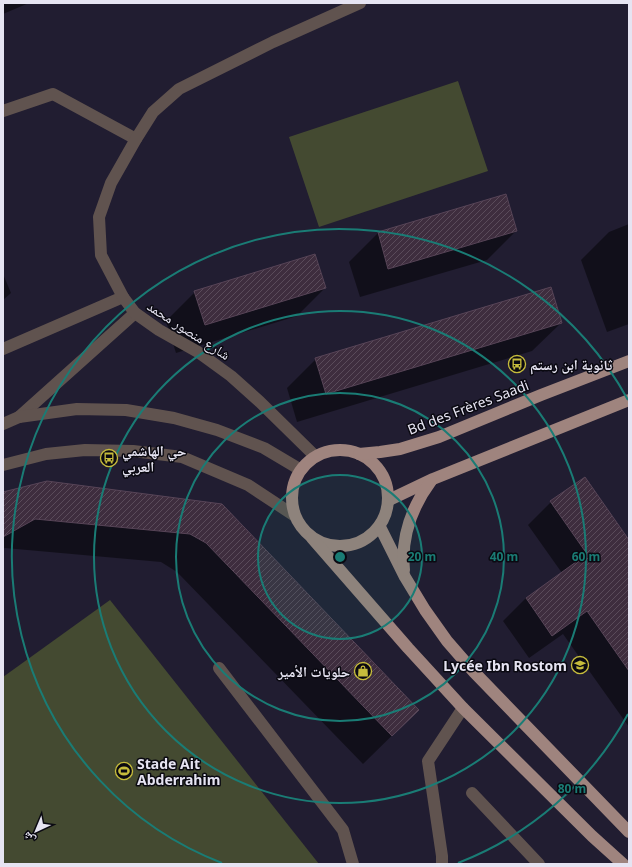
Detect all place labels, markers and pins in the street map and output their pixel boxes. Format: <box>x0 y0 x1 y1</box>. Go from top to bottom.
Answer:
bus stop icon: ثانوية ابن رستم <box>507 354 527 374</box>
place label: ثانوية ابن رستم <box>530 355 612 375</box>
place label: حي الهاشمي العربي <box>122 441 186 478</box>
bus stop icon: حي الهاشمي العربي <box>99 448 119 468</box>
centre of rings <box>333 550 347 564</box>
school or university icon: Lycée Ibn Rostom <box>570 655 590 675</box>
place label: Lycée Ibn Rostom <box>443 656 567 675</box>
shop icon: حلويات الأمير <box>353 661 373 681</box>
place label: حلويات الأمير <box>277 662 350 681</box>
place label: Stade Ait Abderrahim <box>137 754 220 789</box>
sports icon: Stade Ait Abderrahim <box>114 761 134 781</box>

